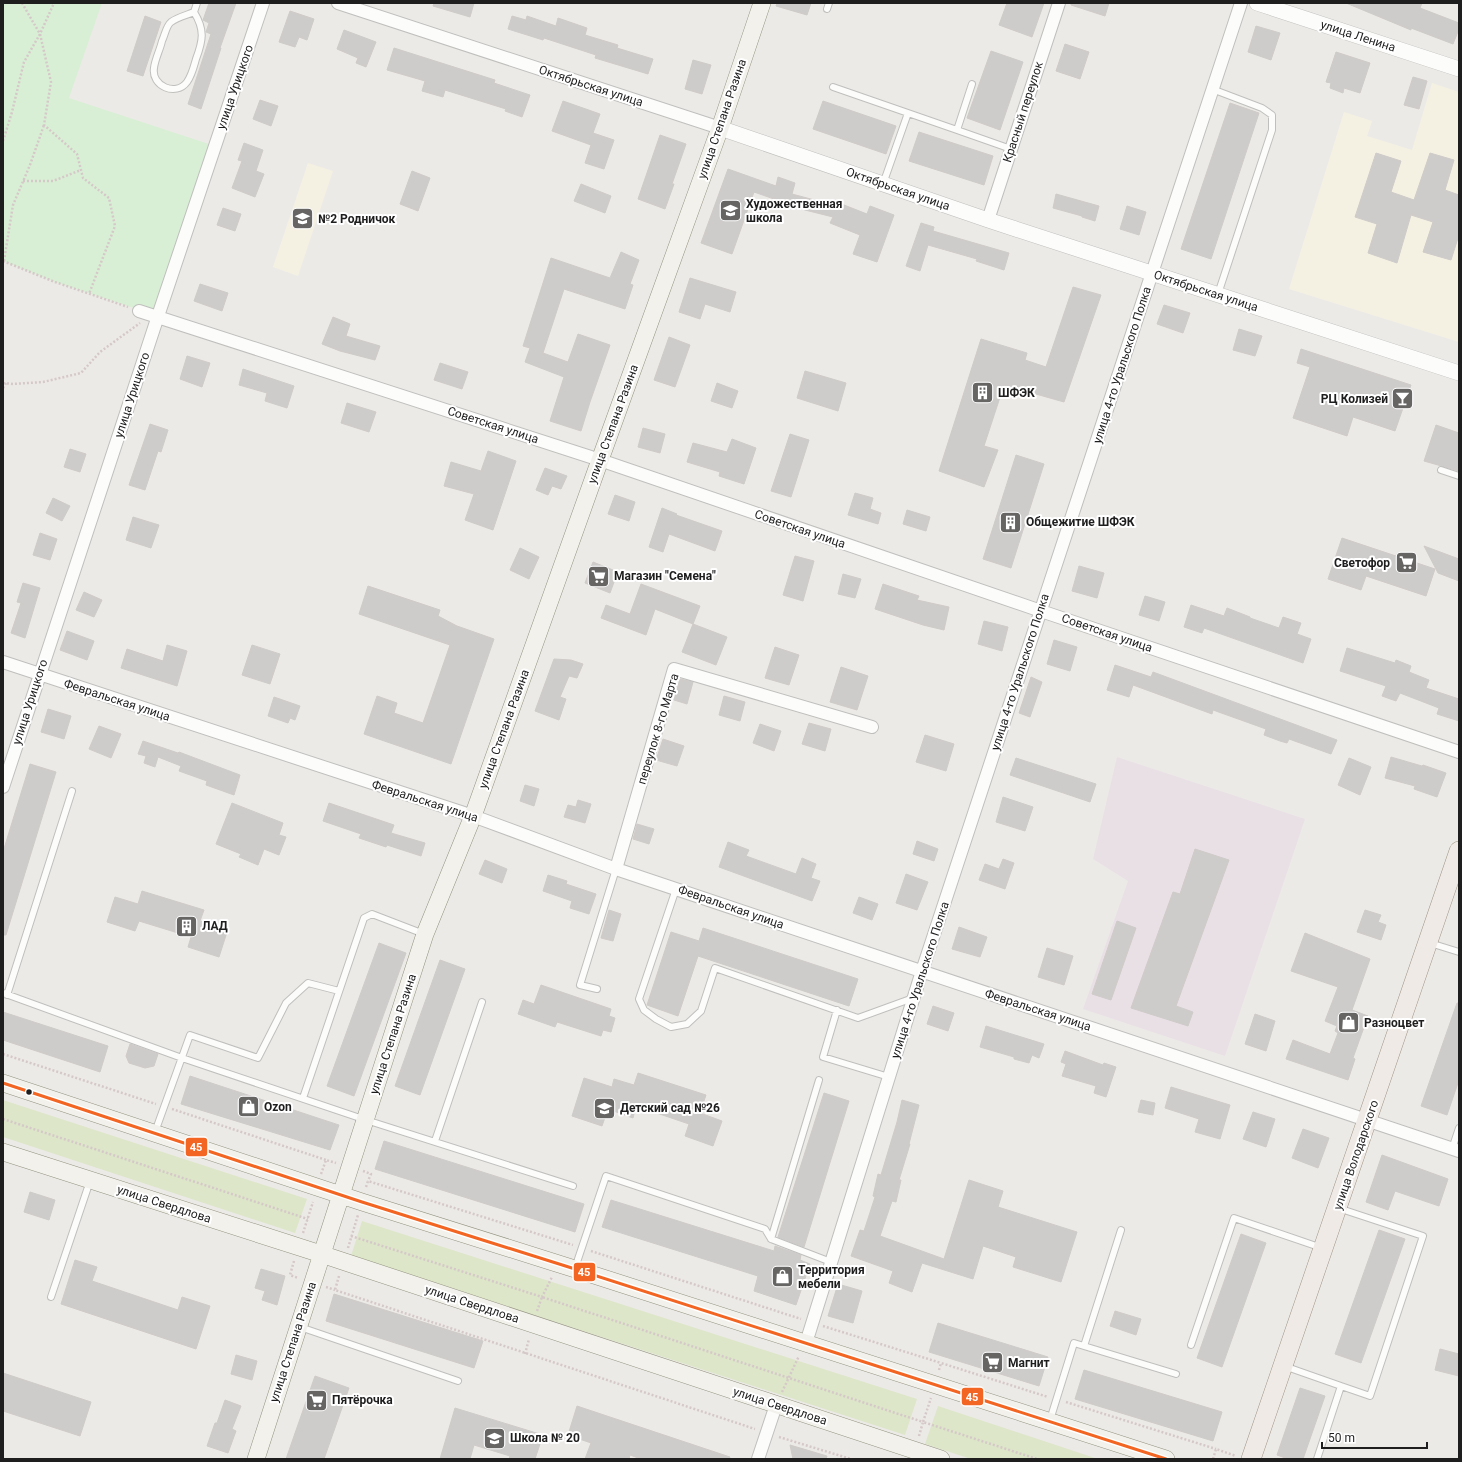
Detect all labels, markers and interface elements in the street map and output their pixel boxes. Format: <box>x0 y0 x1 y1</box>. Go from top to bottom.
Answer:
street label: улица Ленина <box>1319 17 1397 55</box>
street label: улица Урицкого <box>214 43 256 131</box>
street label: улица Степана Разина <box>695 57 749 181</box>
street label: Красный переулок <box>1000 59 1046 164</box>
street label: Октябрьская улица <box>537 63 645 109</box>
street label: Октябрьская улица <box>844 165 952 213</box>
place label: Художественная школа <box>746 197 842 225</box>
school or university icon: Художественная школа <box>717 198 743 224</box>
school or university icon: №2 Родничок <box>290 206 316 232</box>
place label: №2 Родничок <box>318 212 396 226</box>
street label: Октябрьская улица <box>1152 268 1260 314</box>
street label: улица 4-го Уральского Полка <box>1090 285 1154 445</box>
street label: улица Урицкого <box>112 351 152 439</box>
street label: улица Степана Разина <box>585 363 641 485</box>
building icon: ШФЭК <box>969 380 995 406</box>
place label: ШФЭК <box>998 386 1035 400</box>
bar icon: РЦ Колизей <box>1390 386 1416 412</box>
place label: РЦ Колизей <box>1321 392 1388 406</box>
street label: Советская улица <box>446 404 540 446</box>
street label: Советская улица <box>753 507 847 551</box>
building icon: Общежитие ШФЭК <box>997 509 1023 535</box>
place label: Общежитие ШФЭК <box>1026 515 1135 529</box>
supermarket icon: Светофор <box>1393 550 1419 576</box>
place label: Светофор <box>1334 556 1390 570</box>
supermarket icon: Магазин "Семена" <box>586 563 612 589</box>
place label: Магазин "Семена" <box>614 569 716 583</box>
street label: улица 4-го Уральского Полка <box>988 592 1052 752</box>
street label: Советская улица <box>1060 611 1154 655</box>
street label: улица Урицкого <box>10 658 50 746</box>
street label: улица Степана Разина <box>476 668 532 790</box>
street label: переулок 8-го Марта <box>634 672 682 786</box>
street label: Февральская улица <box>62 676 172 724</box>
street label: Февральская улица <box>370 777 480 825</box>
street label: Февральская улица <box>676 882 786 932</box>
street label: улица 4-го Уральского Полка <box>888 900 952 1060</box>
building icon: ЛАД <box>173 913 199 939</box>
place label: ЛАД <box>202 919 228 933</box>
street label: улица Степана Разина <box>367 972 419 1096</box>
street label: Февральская улица <box>983 986 1093 1034</box>
shop icon: Разноцвет <box>1335 1010 1361 1036</box>
place label: Разноцвет <box>1364 1016 1424 1030</box>
unlabelled marker <box>24 1087 34 1097</box>
shop icon: Ozon <box>235 1094 261 1120</box>
school or university icon: Детский сад №26 <box>592 1095 618 1121</box>
street label: улица Володарского <box>1331 1098 1381 1212</box>
place label: Ozon <box>264 1100 292 1114</box>
place label: Детский сад №26 <box>620 1101 720 1115</box>
line badge: 45 <box>185 1137 208 1157</box>
text: 45 <box>190 1141 202 1154</box>
street label: улица Свердлова <box>115 1182 213 1226</box>
line badge: 45 <box>573 1262 596 1282</box>
place label: Территория мебели <box>798 1263 865 1291</box>
shop icon: Территория мебели <box>769 1264 795 1290</box>
text: 45 <box>578 1266 590 1279</box>
street label: улица Степана Разина <box>267 1280 319 1404</box>
street label: улица Свердлова <box>423 1282 521 1326</box>
supermarket icon: Магнит <box>979 1350 1005 1376</box>
place label: Магнит <box>1008 1356 1050 1370</box>
street label: улица Свердлова <box>731 1384 829 1428</box>
supermarket icon: Пятёрочка <box>304 1387 330 1413</box>
line badge: 45 <box>961 1387 984 1406</box>
text: 45 <box>966 1391 978 1404</box>
place label: Пятёрочка <box>332 1393 393 1407</box>
scale bar <box>1322 1424 1427 1450</box>
school or university icon: Школа № 20 <box>482 1425 508 1451</box>
place label: Школа № 20 <box>510 1431 580 1445</box>
text: 50 m <box>1328 1431 1355 1445</box>

